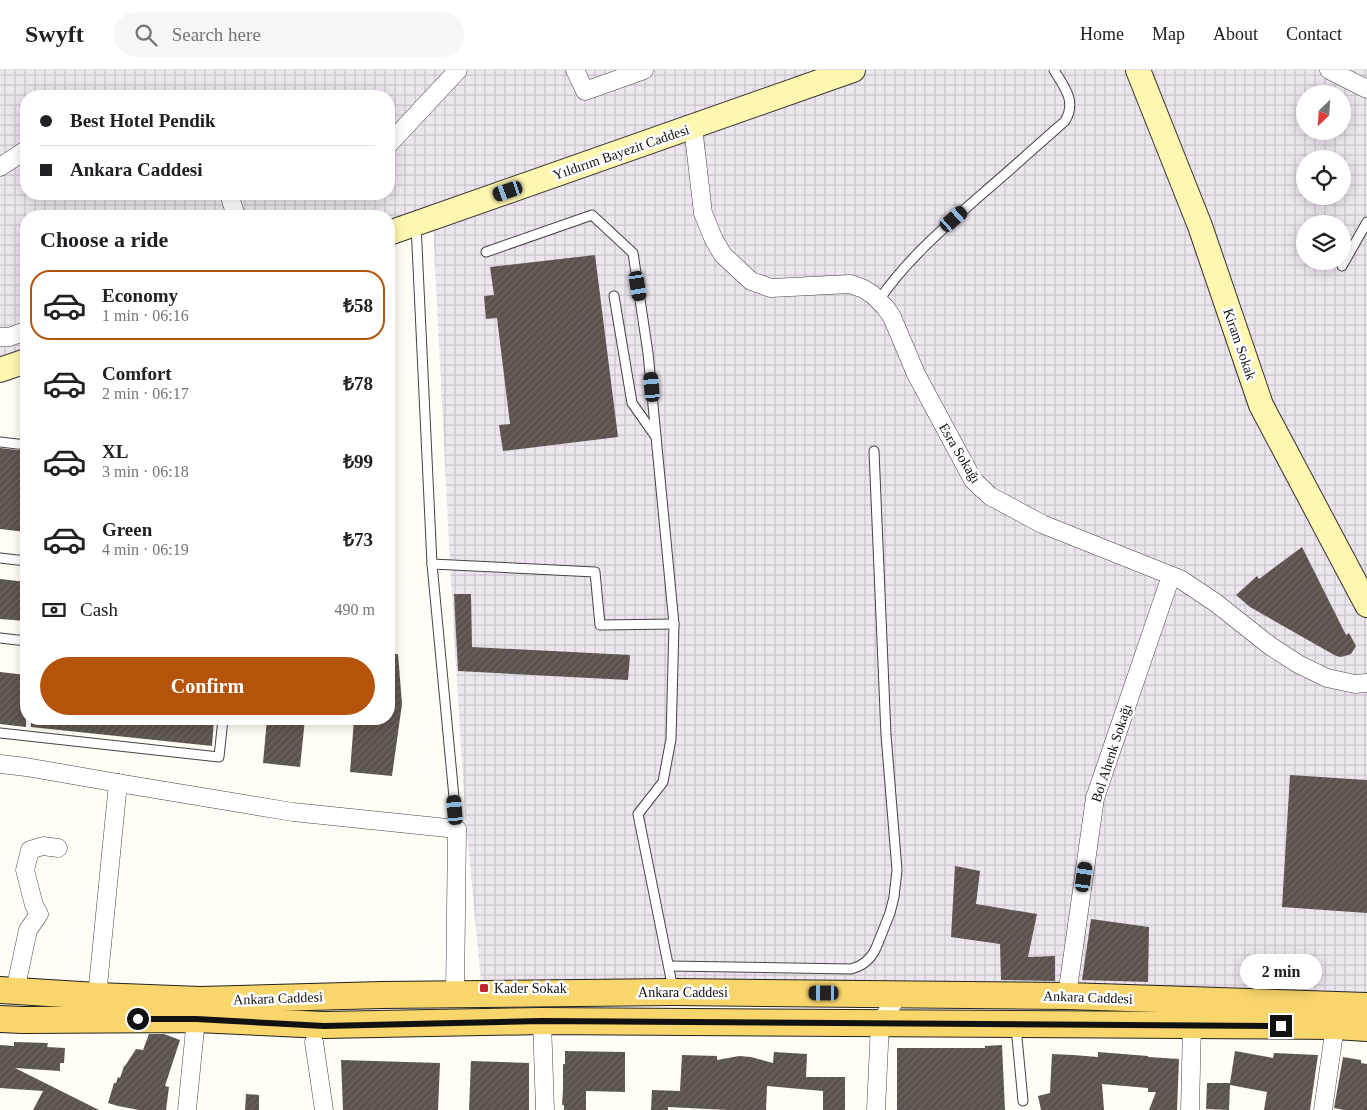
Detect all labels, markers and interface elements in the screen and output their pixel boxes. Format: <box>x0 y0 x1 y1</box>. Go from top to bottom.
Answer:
search box <box>114 12 464 57</box>
text: Swyft <box>25 21 84 47</box>
icon: search <box>132 21 160 49</box>
text: Search here <box>172 24 261 45</box>
text: Home <box>1080 24 1124 44</box>
text: Map <box>1152 24 1185 44</box>
text: About <box>1213 24 1258 44</box>
text: Contact <box>1286 24 1342 44</box>
north arrow <box>1296 85 1351 140</box>
map controls <box>1296 85 1351 270</box>
text: Best Hotel Pendik <box>70 110 216 131</box>
street label: Yıldırım Bayezit Caddesi <box>551 122 691 183</box>
button: locate <box>1296 150 1351 205</box>
text: Ankara Caddesi <box>70 159 203 180</box>
car <box>491 179 524 203</box>
car <box>937 203 970 235</box>
button: layers <box>1296 215 1351 270</box>
text: Choose a ride <box>40 227 168 252</box>
car <box>628 270 647 302</box>
icon: car <box>42 283 87 328</box>
text: Economy <box>102 285 178 306</box>
text: ₺58 <box>343 295 373 316</box>
text: 1 min · 06:16 <box>102 307 189 324</box>
street label: Kiram Sokak <box>1220 307 1259 382</box>
icon: car <box>42 361 87 406</box>
text: Comfort <box>102 363 172 384</box>
car <box>643 371 660 403</box>
text: ₺78 <box>343 373 373 394</box>
text: 2 min · 06:17 <box>102 385 189 402</box>
street label: Esra Sokağı <box>936 421 983 486</box>
icon: car <box>42 439 87 484</box>
text: XL <box>102 441 128 462</box>
text: ₺99 <box>343 451 373 472</box>
text: 3 min · 06:18 <box>102 463 189 480</box>
icon: car <box>42 517 87 562</box>
text: Green <box>102 519 152 540</box>
text: ₺73 <box>343 529 373 550</box>
text: 4 min · 06:19 <box>102 541 189 558</box>
icon: cash <box>40 596 68 624</box>
text: Cash <box>80 599 118 620</box>
text: 490 m <box>335 601 375 618</box>
button: Confirm <box>40 657 375 715</box>
street label: Bol Ahenk Sokağı <box>1088 702 1135 804</box>
car <box>446 794 463 826</box>
car <box>1074 861 1093 893</box>
callout: 2 min <box>1240 954 1322 988</box>
text: 2 min <box>1262 963 1300 980</box>
place label: Kader Sokak <box>494 981 567 996</box>
marker: Kader Sokak <box>478 982 490 994</box>
street label: Ankara Caddesi <box>638 985 728 1000</box>
car <box>809 986 839 1001</box>
street label: Ankara Caddesi <box>1043 988 1133 1007</box>
street label: Ankara Caddesi <box>233 989 323 1008</box>
route start <box>127 1008 149 1030</box>
route end <box>1270 1015 1292 1037</box>

